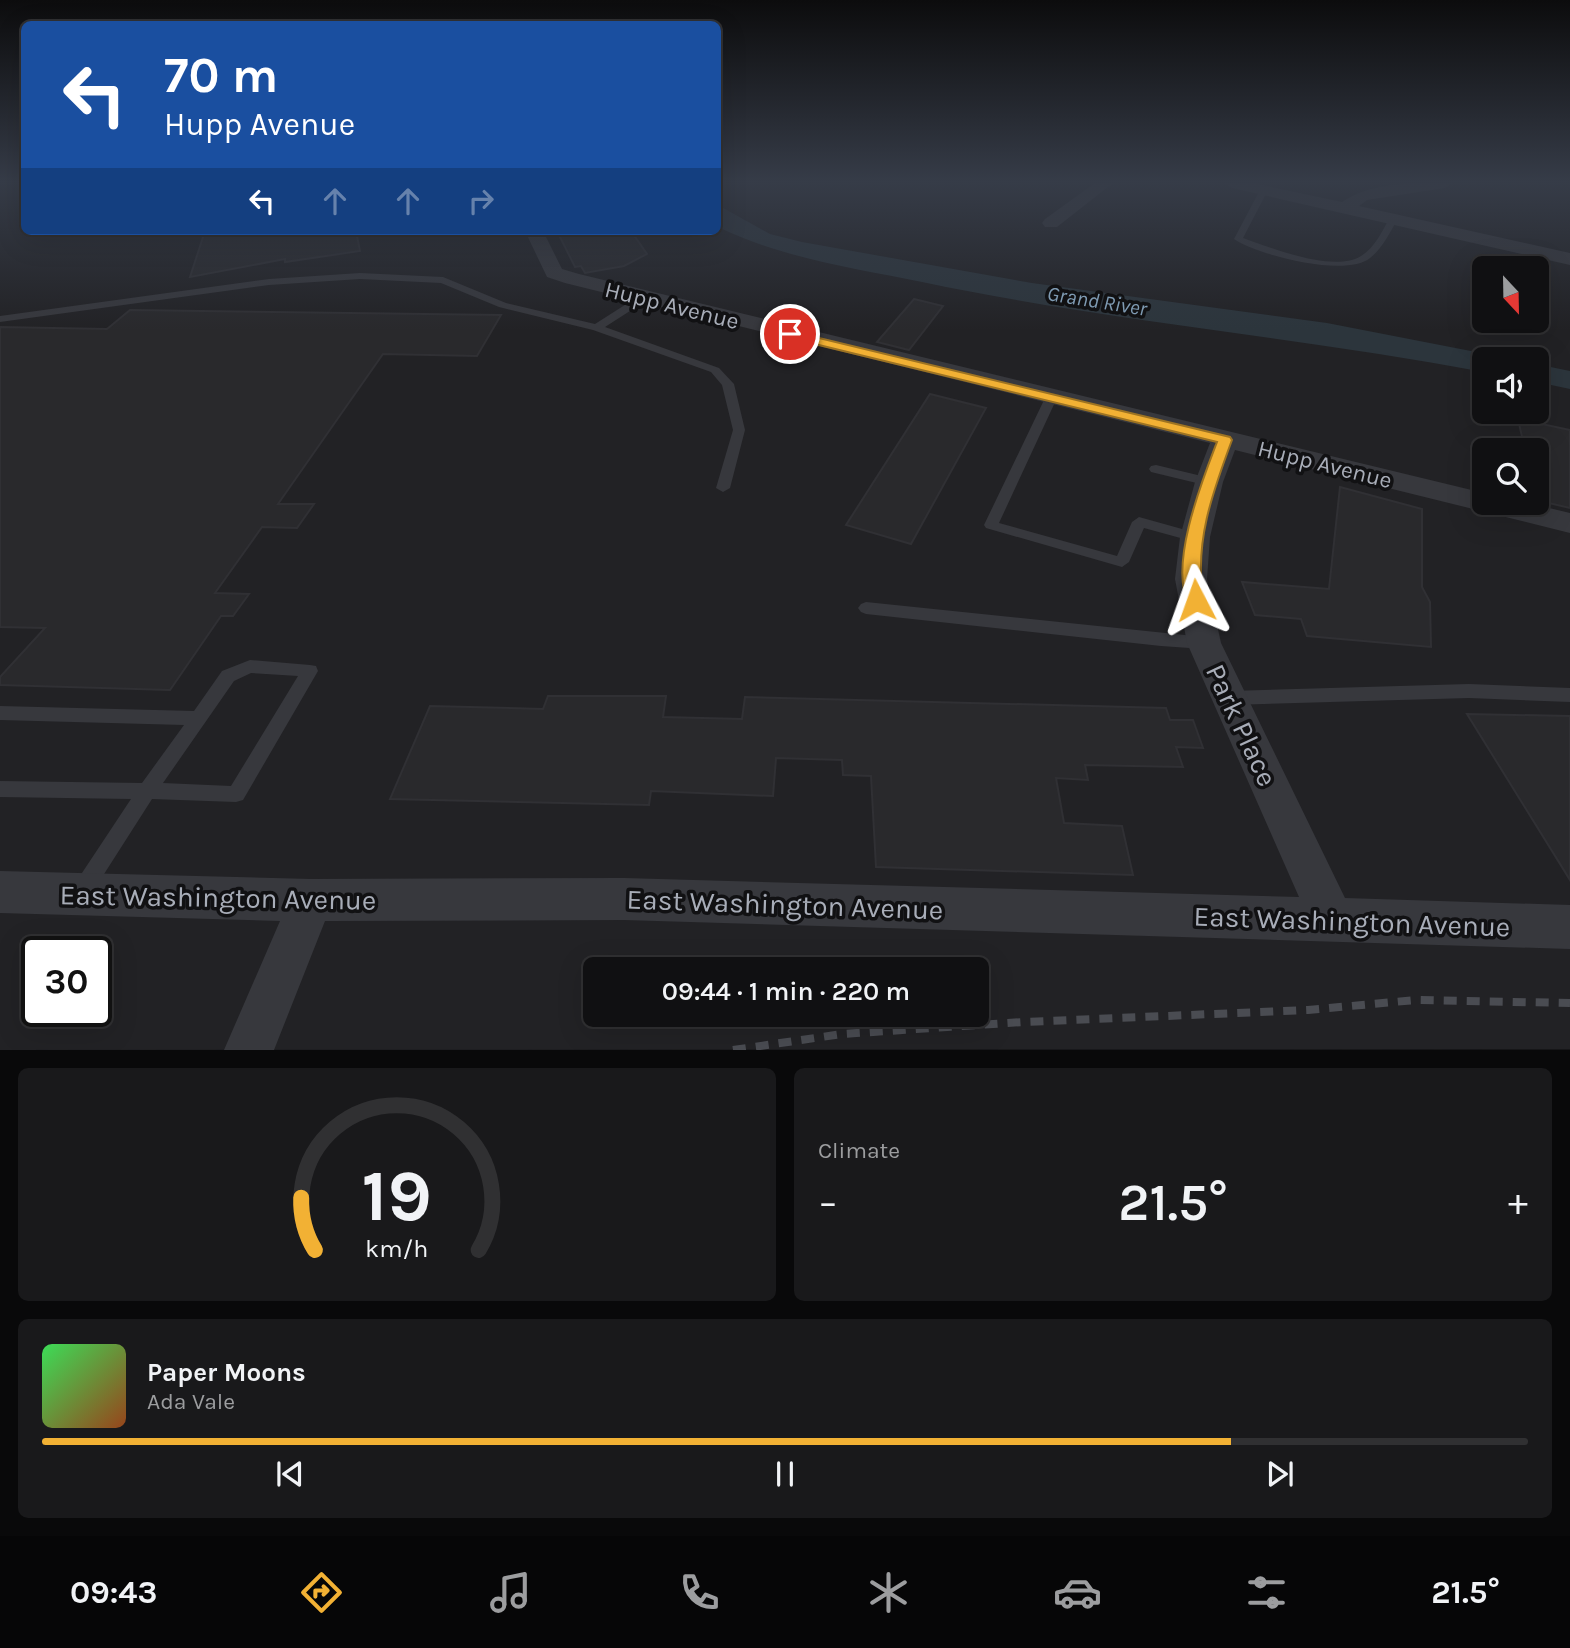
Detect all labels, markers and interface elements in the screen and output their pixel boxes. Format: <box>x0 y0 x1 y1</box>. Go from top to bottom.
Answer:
text: 70 m <box>164 47 278 104</box>
icon: left <box>49 49 140 140</box>
text: Hupp Avenue <box>164 106 355 143</box>
icon: left <box>243 182 281 220</box>
icon: ahead <box>316 182 354 220</box>
icon: ahead <box>389 182 427 220</box>
icon: right <box>462 182 500 220</box>
north arrow <box>1472 256 1549 332</box>
map controls <box>1472 256 1549 515</box>
street label: Hupp Avenue <box>602 276 742 335</box>
water label: Grand River <box>1045 281 1149 321</box>
pin <box>760 304 820 364</box>
icon: arrive <box>771 315 809 353</box>
button: sound <box>1472 347 1549 424</box>
street label: Hupp Avenue <box>1255 435 1395 494</box>
button: search <box>1472 438 1549 515</box>
position arrow <box>1159 563 1233 637</box>
street label: Park Place <box>1199 659 1284 792</box>
street label: East Washington Avenue <box>59 878 377 917</box>
street label: East Washington Avenue <box>626 882 944 927</box>
street label: East Washington Avenue <box>1193 899 1511 944</box>
speed limit sign: 30 <box>21 936 112 1027</box>
text: 09:44 · 1 min · 220 m <box>662 976 910 1007</box>
text: Climate <box>818 1137 900 1164</box>
text: 19 <box>362 1154 432 1239</box>
text: 21.5° <box>1118 1172 1228 1233</box>
text: − <box>818 1180 838 1225</box>
text: + <box>1508 1180 1528 1225</box>
text: km/h <box>365 1234 429 1263</box>
text: Paper Moons <box>147 1357 306 1388</box>
text: Ada Vale <box>147 1388 235 1415</box>
icon: previous <box>271 1455 309 1493</box>
icon: pause <box>766 1455 804 1493</box>
icon: next <box>1261 1455 1299 1493</box>
icon: directions <box>297 1568 346 1617</box>
icon: music <box>486 1568 535 1617</box>
icon: phone <box>675 1568 724 1617</box>
icon: climate <box>864 1568 913 1617</box>
icon: car <box>1053 1568 1102 1617</box>
icon: filters <box>1242 1568 1291 1617</box>
text: 09:43 <box>70 1574 157 1611</box>
text: 21.5° <box>1431 1574 1500 1611</box>

